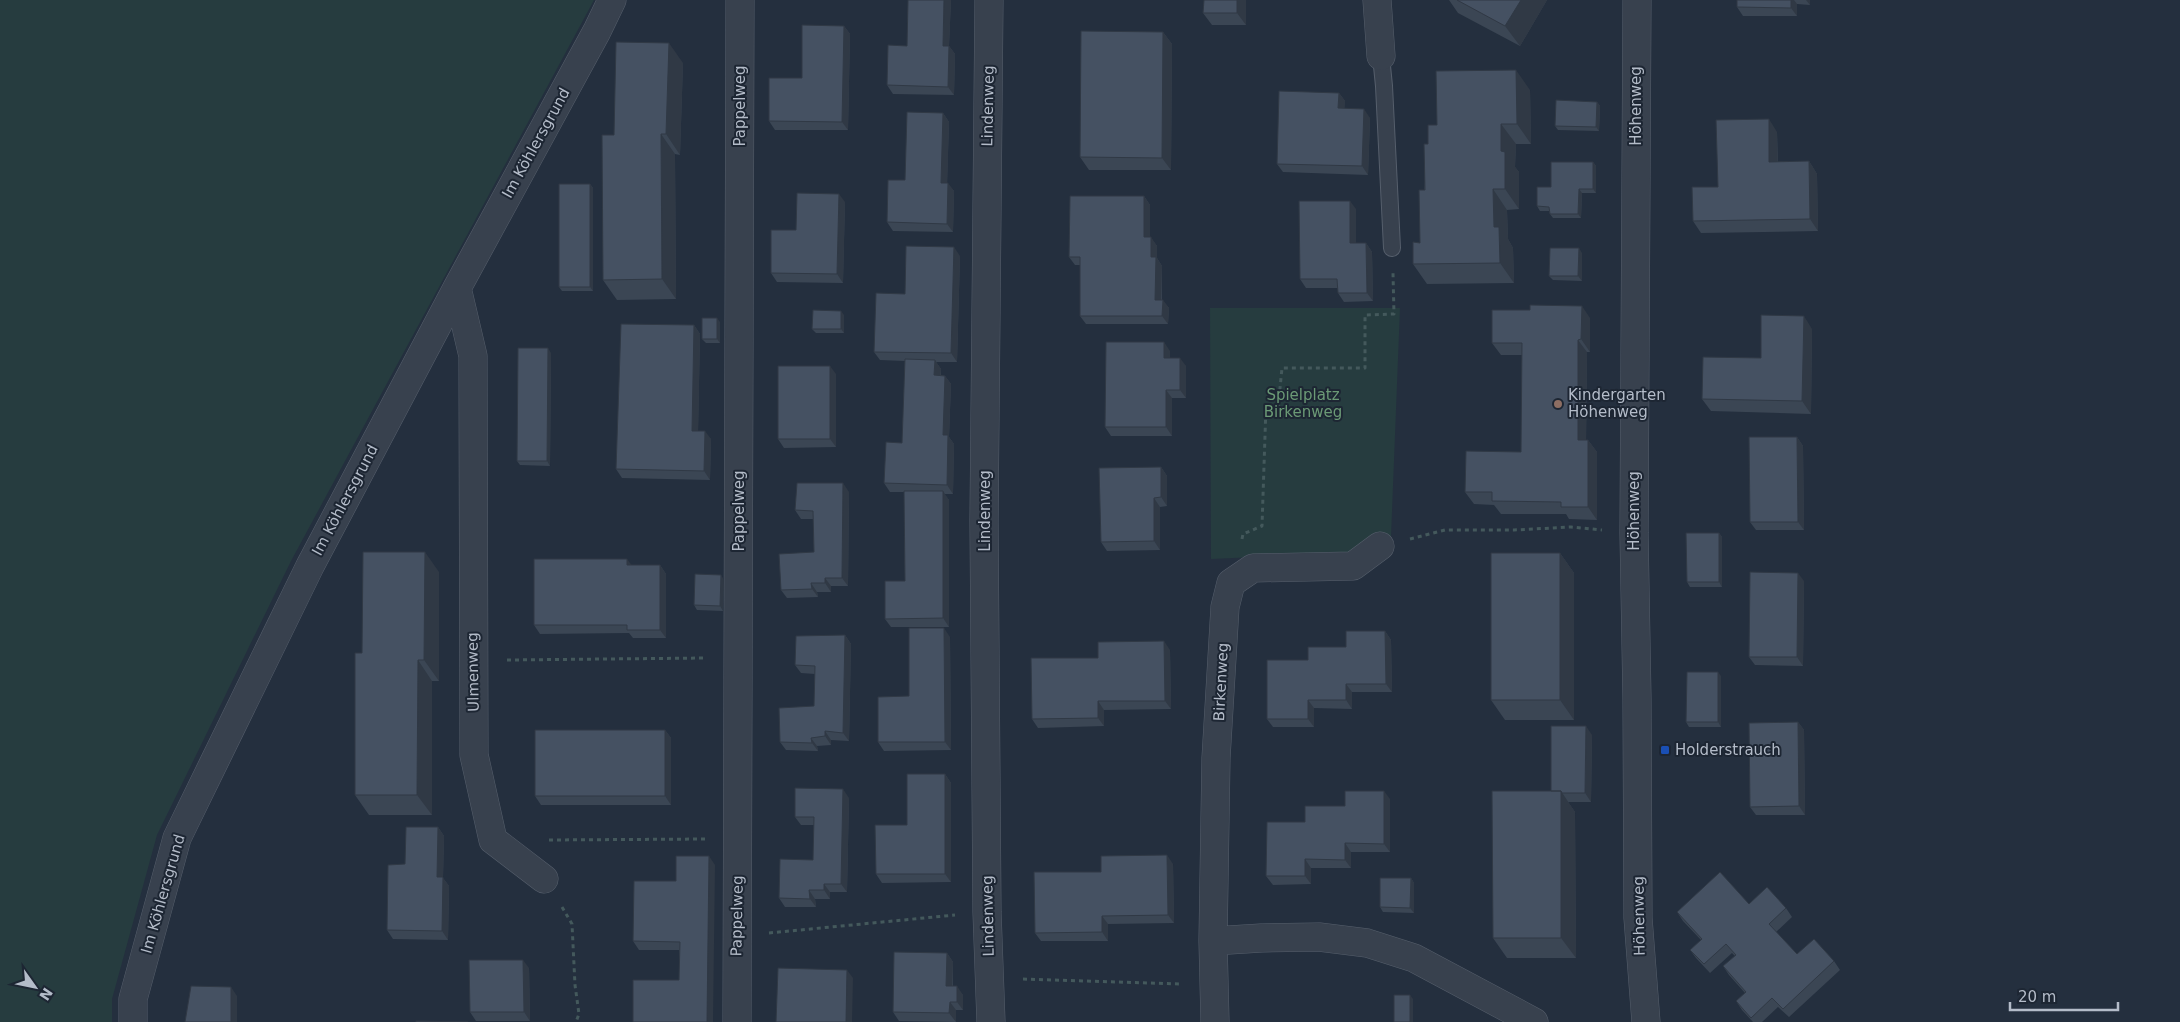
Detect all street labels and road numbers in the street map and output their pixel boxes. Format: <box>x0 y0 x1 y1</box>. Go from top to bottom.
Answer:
street label: Pappelweg <box>731 65 749 147</box>
street label: Lindenweg <box>978 65 998 147</box>
street label: Höhenweg <box>1627 66 1645 146</box>
street label: Im Köhlersgrund <box>498 85 574 201</box>
street label: Im Köhlersgrund <box>308 441 382 559</box>
street label: Pappelweg <box>730 470 748 552</box>
street label: Lindenweg <box>976 470 994 552</box>
street label: Höhenweg <box>1625 471 1643 551</box>
street label: Ulmenweg <box>463 632 483 712</box>
street label: Birkenweg <box>1210 642 1232 722</box>
street label: Im Köhlersgrund <box>137 832 189 956</box>
street label: Pappelweg <box>727 875 747 957</box>
street label: Lindenweg <box>978 875 998 957</box>
street label: Höhenweg <box>1629 876 1649 956</box>

